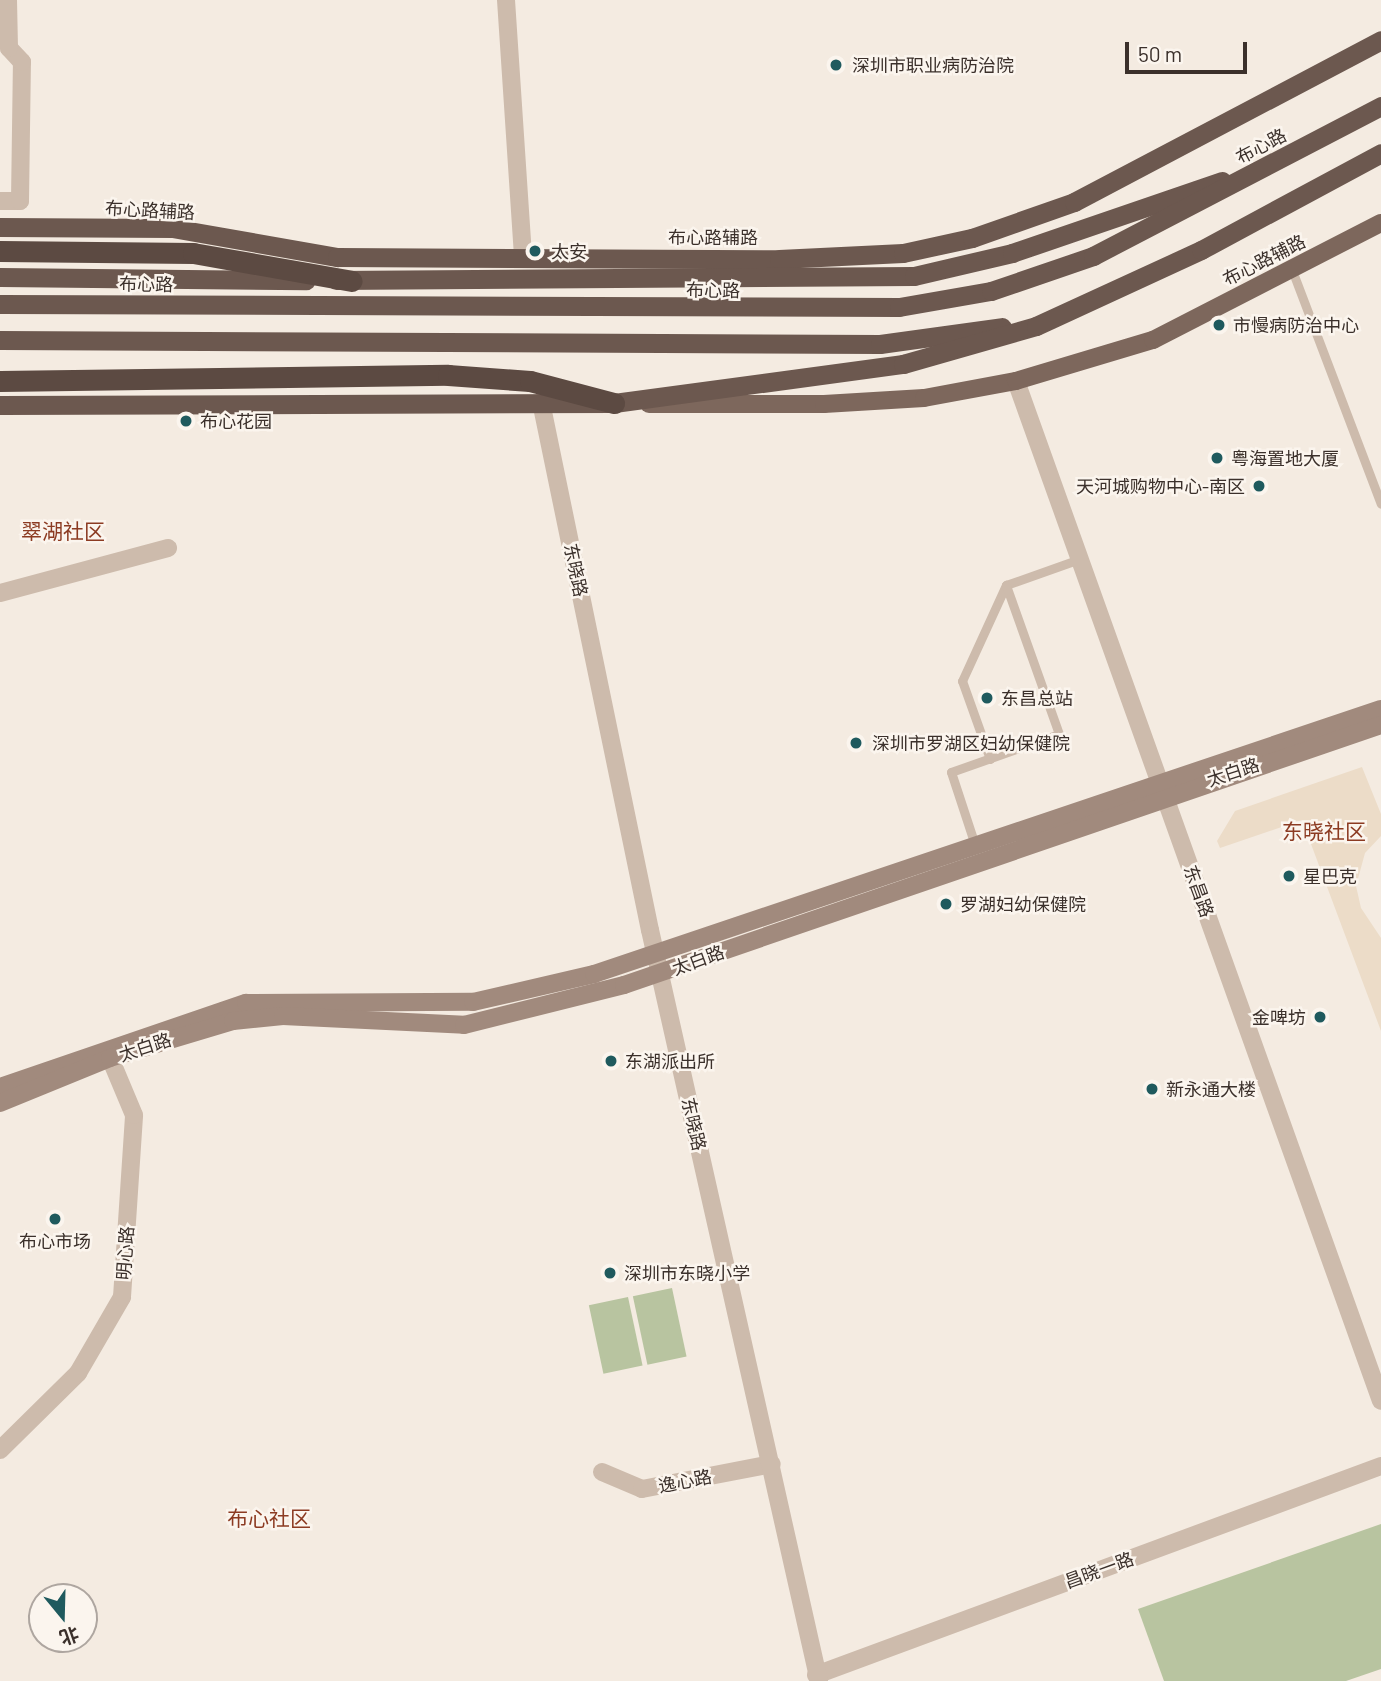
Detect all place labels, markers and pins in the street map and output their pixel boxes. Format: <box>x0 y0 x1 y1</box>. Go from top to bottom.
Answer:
place label: 深圳市职业病防治院 <box>852 54 1014 76</box>
marker: 深圳市职业病防治院 <box>826 55 846 75</box>
place label: 太安 <box>551 240 587 262</box>
marker: 太安 <box>525 241 545 261</box>
place label: 市慢病防治中心 <box>1233 314 1359 336</box>
marker: 市慢病防治中心 <box>1211 317 1227 333</box>
place label: 布心花园 <box>200 410 272 432</box>
marker: 布心花园 <box>178 413 194 429</box>
place label: 粤海置地大厦 <box>1231 447 1339 469</box>
marker: 粤海置地大厦 <box>1209 450 1225 466</box>
place label: 天河城购物中心-南区 <box>1076 475 1245 497</box>
marker: 天河城购物中心-南区 <box>1251 478 1267 494</box>
place label: 东昌总站 <box>1001 687 1073 709</box>
marker: 东昌总站 <box>979 690 995 706</box>
place label: 深圳市罗湖区妇幼保健院 <box>872 732 1070 754</box>
marker: 深圳市罗湖区妇幼保健院 <box>846 733 866 753</box>
place label: 星巴克 <box>1303 865 1357 887</box>
marker: 星巴克 <box>1281 868 1297 884</box>
place label: 罗湖妇幼保健院 <box>960 893 1086 915</box>
marker: 罗湖妇幼保健院 <box>938 896 954 912</box>
place label: 金啤坊 <box>1252 1006 1306 1028</box>
marker: 金啤坊 <box>1312 1009 1328 1025</box>
place label: 东湖派出所 <box>625 1050 715 1072</box>
marker: 东湖派出所 <box>603 1053 619 1069</box>
place label: 新永通大楼 <box>1166 1078 1256 1100</box>
marker: 新永通大楼 <box>1144 1081 1160 1097</box>
marker: 布心市场 <box>47 1211 63 1227</box>
place label: 布心市场 <box>19 1230 91 1252</box>
place label: 深圳市东晓小学 <box>624 1262 750 1284</box>
marker: 深圳市东晓小学 <box>602 1265 618 1281</box>

